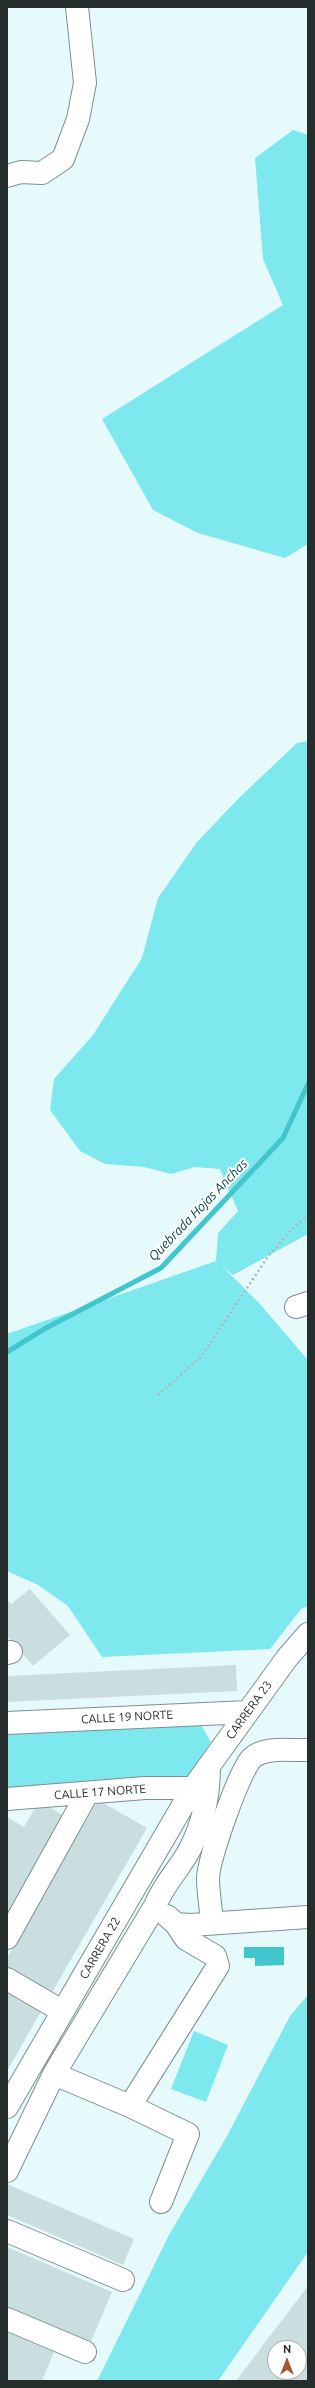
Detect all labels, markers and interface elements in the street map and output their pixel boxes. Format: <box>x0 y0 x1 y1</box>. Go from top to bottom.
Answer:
water label: Quebrada Hojas Anchas <box>145 1156 251 1264</box>
street label: CARRERA 23 <box>223 1678 275 1742</box>
street label: CALLE 19 NORTE <box>81 1707 173 1727</box>
street label: CALLE 17 NORTE <box>54 1782 146 1802</box>
street label: CARRERA 22 <box>77 1915 123 1981</box>
north arrow <box>267 2340 307 2380</box>
text: N <box>283 2343 291 2355</box>

